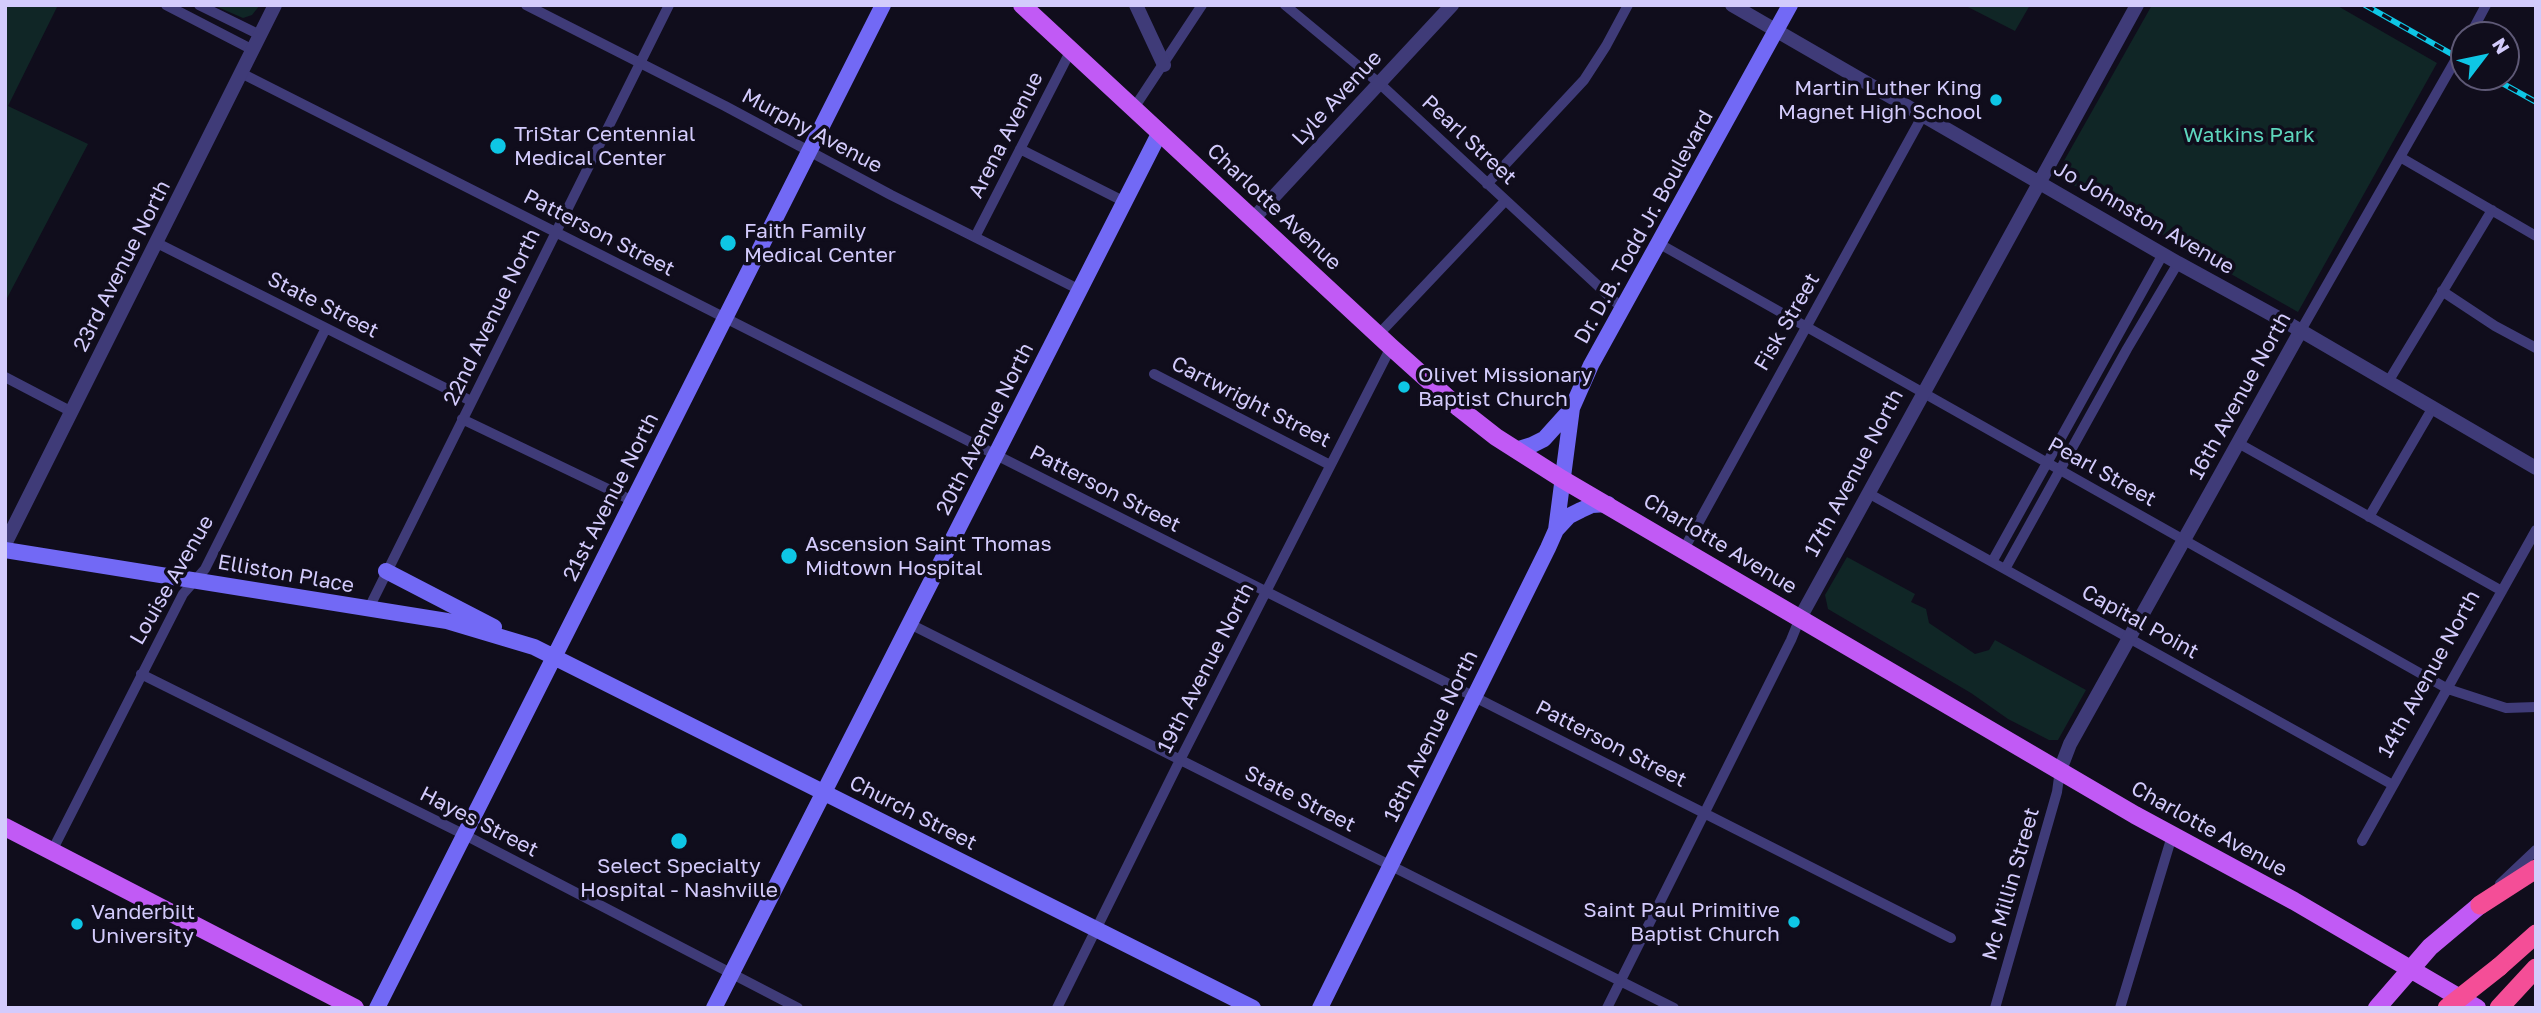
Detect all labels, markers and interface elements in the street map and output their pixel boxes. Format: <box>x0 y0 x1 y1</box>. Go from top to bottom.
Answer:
north arrow <box>2450 21 2520 91</box>
text: N <box>2488 33 2515 58</box>
street label: Lyle Avenue <box>1287 45 1387 151</box>
street label: Arena Avenue <box>963 68 1049 202</box>
place label: Martin Luther King Magnet High School <box>1778 75 1982 125</box>
street label: Murphy Avenue <box>737 83 887 179</box>
street label: Pearl Street <box>1417 90 1521 190</box>
marker: Martin Luther King Magnet High School <box>1988 92 2004 108</box>
street label: Dr. D.B. Todd Jr. Boulevard <box>1569 106 1719 348</box>
place label: TriStar Centennial Medical Center <box>514 121 695 171</box>
park label: Watkins Park <box>2183 122 2315 148</box>
marker: TriStar Centennial Medical Center <box>488 136 508 156</box>
street label: Charlotte Avenue <box>1202 138 1346 276</box>
street label: Jo Johnston Avenue <box>2049 156 2239 280</box>
street label: 23rd Avenue North <box>68 176 176 356</box>
street label: Patterson Street <box>519 184 679 282</box>
place label: Faith Family Medical Center <box>744 218 896 268</box>
street label: 22nd Avenue North <box>438 225 546 409</box>
marker: Faith Family Medical Center <box>718 233 738 253</box>
street label: State Street <box>263 266 383 344</box>
street label: Fisk Street <box>1749 269 1825 375</box>
street label: 16th Avenue North <box>2184 308 2296 484</box>
street label: 20th Avenue North <box>931 339 1039 519</box>
street label: Cartwright Street <box>1167 351 1335 453</box>
place label: Olivet Missionary Baptist Church <box>1418 362 1593 412</box>
marker: Olivet Missionary Baptist Church <box>1396 379 1412 395</box>
street label: 17th Avenue North <box>1799 385 1909 561</box>
street label: 21st Avenue North <box>558 409 664 585</box>
street label: Pearl Street <box>2043 432 2161 512</box>
street label: Patterson Street <box>1025 440 1185 538</box>
street label: Charlotte Avenue <box>1639 488 1801 600</box>
street label: Louise Avenue <box>125 511 219 649</box>
place label: Ascension Saint Thomas Midtown Hospital <box>805 531 1052 581</box>
marker: Ascension Saint Thomas Midtown Hospital <box>779 546 799 566</box>
street label: Elliston Place <box>216 550 356 598</box>
street label: 19th Avenue North <box>1152 579 1260 757</box>
street label: Capital Point <box>2077 580 2203 664</box>
street label: 14th Avenue North <box>2373 586 2485 762</box>
street label: 18th Avenue North <box>1379 646 1483 826</box>
street label: Patterson Street <box>1531 695 1691 793</box>
street label: State Street <box>1240 760 1360 838</box>
street label: Church Street <box>845 770 981 856</box>
street label: Charlotte Avenue <box>2127 776 2291 882</box>
street label: Hayes Street <box>416 781 542 863</box>
street label: Mc Millin Street <box>1977 805 2045 963</box>
marker: Select Specialty Hospital - Nashville <box>669 831 689 851</box>
place label: Select Specialty Hospital - Nashville <box>580 853 778 903</box>
place label: Saint Paul Primitive Baptist Church <box>1583 897 1780 947</box>
place label: Vanderbilt University <box>91 899 195 949</box>
marker: Saint Paul Primitive Baptist Church <box>1786 914 1802 930</box>
marker: Vanderbilt University <box>69 916 85 932</box>

